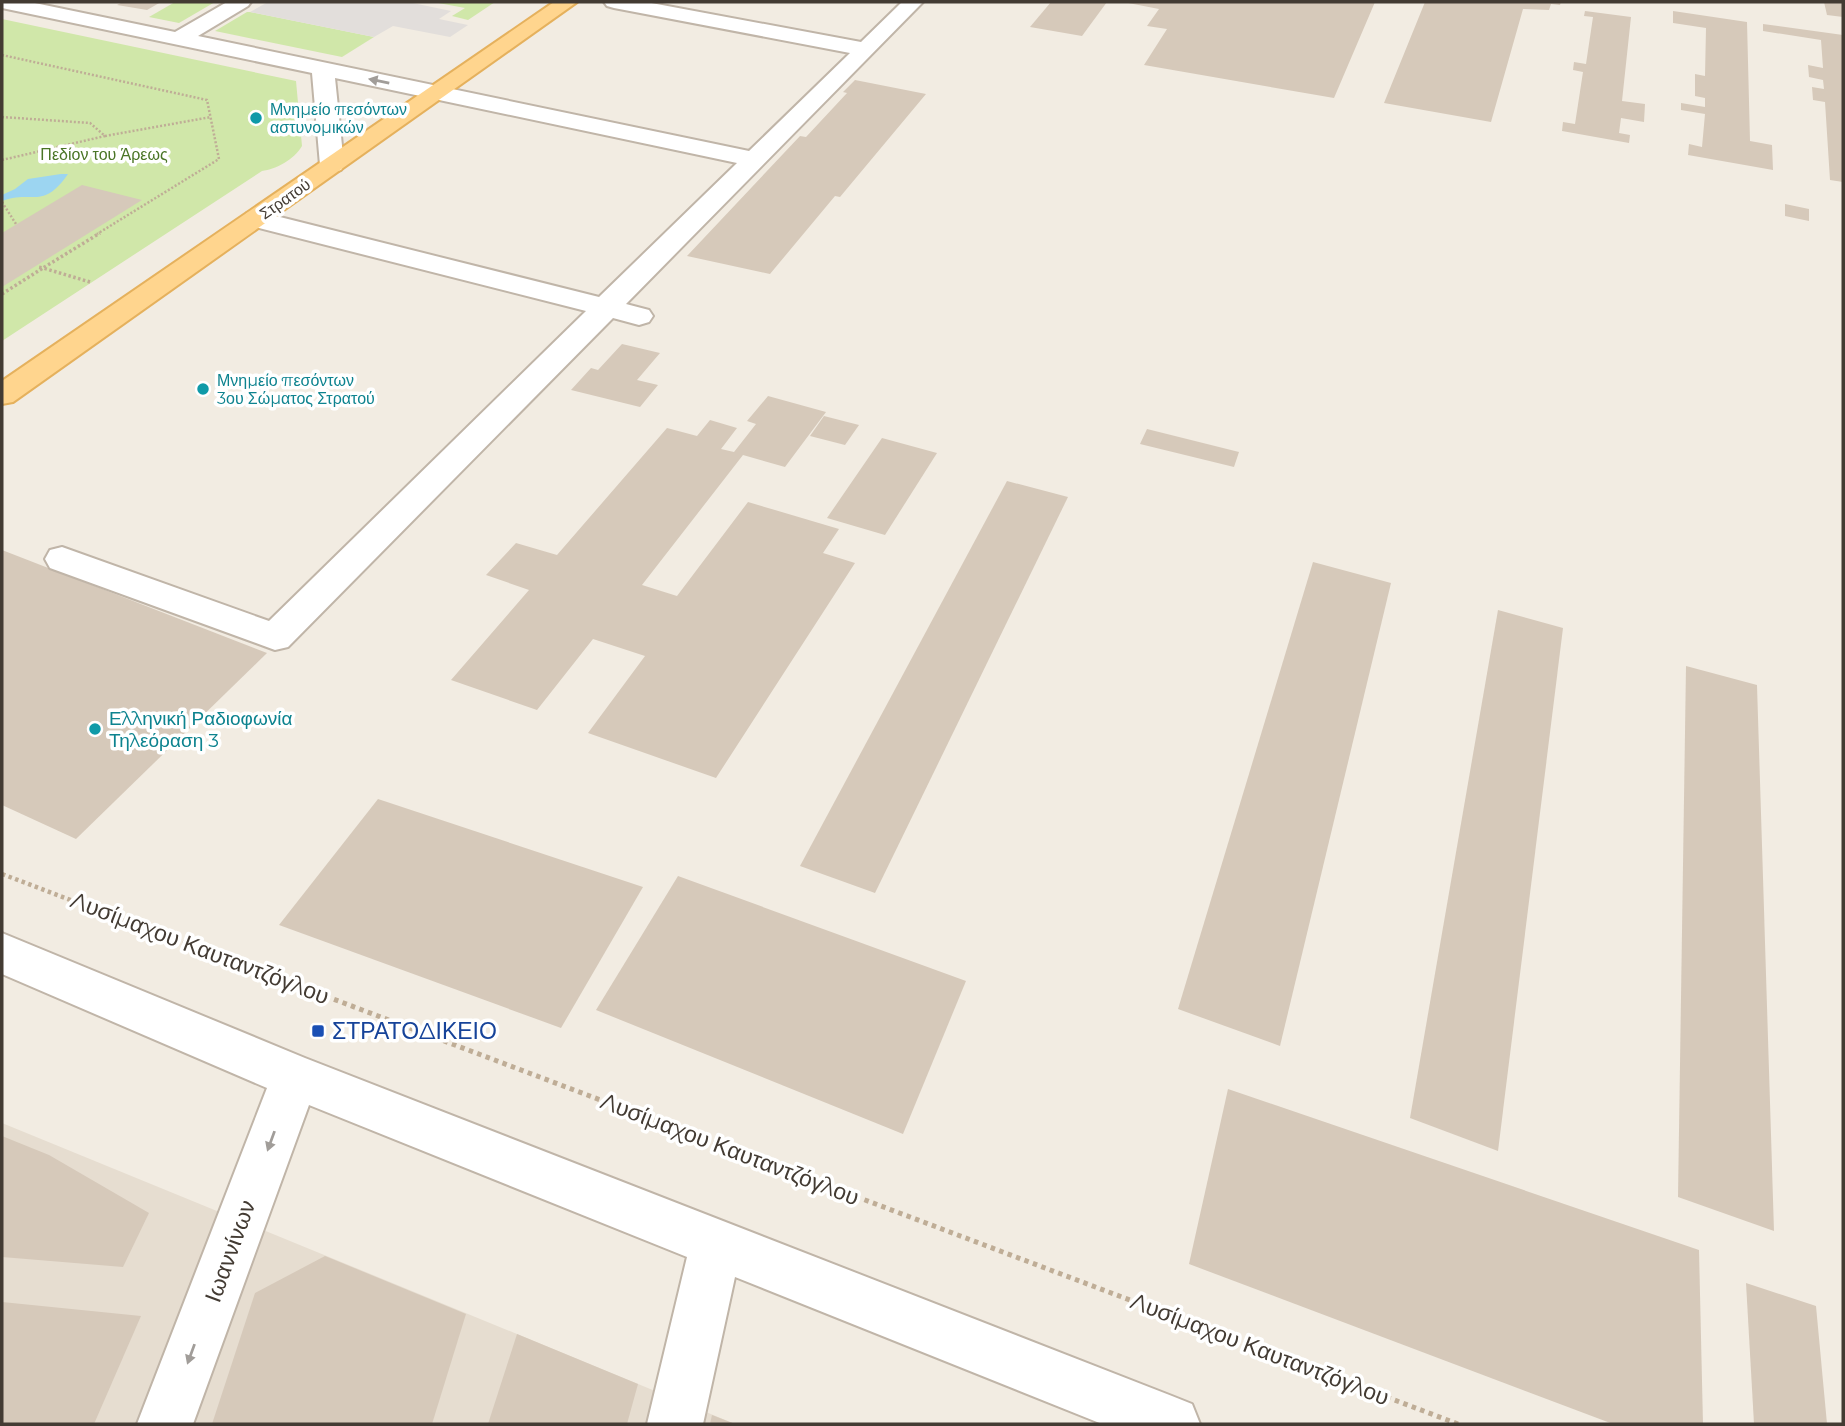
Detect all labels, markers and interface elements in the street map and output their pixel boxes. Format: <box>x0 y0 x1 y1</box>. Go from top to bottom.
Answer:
one-way arrow <box>368 75 390 86</box>
place label: Μνημείο πεσόντων αστυνομικών <box>270 100 407 137</box>
marker: Μνημείο πεσόντων αστυνομικών <box>248 110 264 126</box>
park label: Πεδίον του Άρεως <box>40 145 168 164</box>
street label: Στρατού <box>256 175 314 223</box>
place label: Μνημείο πεσόντων 3ου Σώματος Στρατού <box>217 371 375 408</box>
marker: Μνημείο πεσόντων 3ου Σώματος Στρατού <box>195 381 211 397</box>
place label: Ελληνική Ραδιοφωνία Τηλεόραση 3 <box>109 707 292 752</box>
marker: Ελληνική Ραδιοφωνία Τηλεόραση 3 <box>87 721 103 737</box>
street label: Λυσίμαχου Καυταντζόγλου <box>67 886 333 1010</box>
place label: ΣΤΡΑΤΟΔΙΚΕΙΟ <box>332 1017 497 1045</box>
marker: ΣΤΡΑΤΟΔΙΚΕΙΟ <box>310 1023 326 1039</box>
street label: Λυσίμαχου Καυταντζόγλου <box>597 1087 863 1211</box>
one-way arrow <box>265 1130 276 1151</box>
street label: Ιωαννίνων <box>199 1196 261 1306</box>
street label: Λυσίμαχου Καυταντζόγλου <box>1127 1287 1393 1411</box>
one-way arrow <box>186 1344 197 1365</box>

